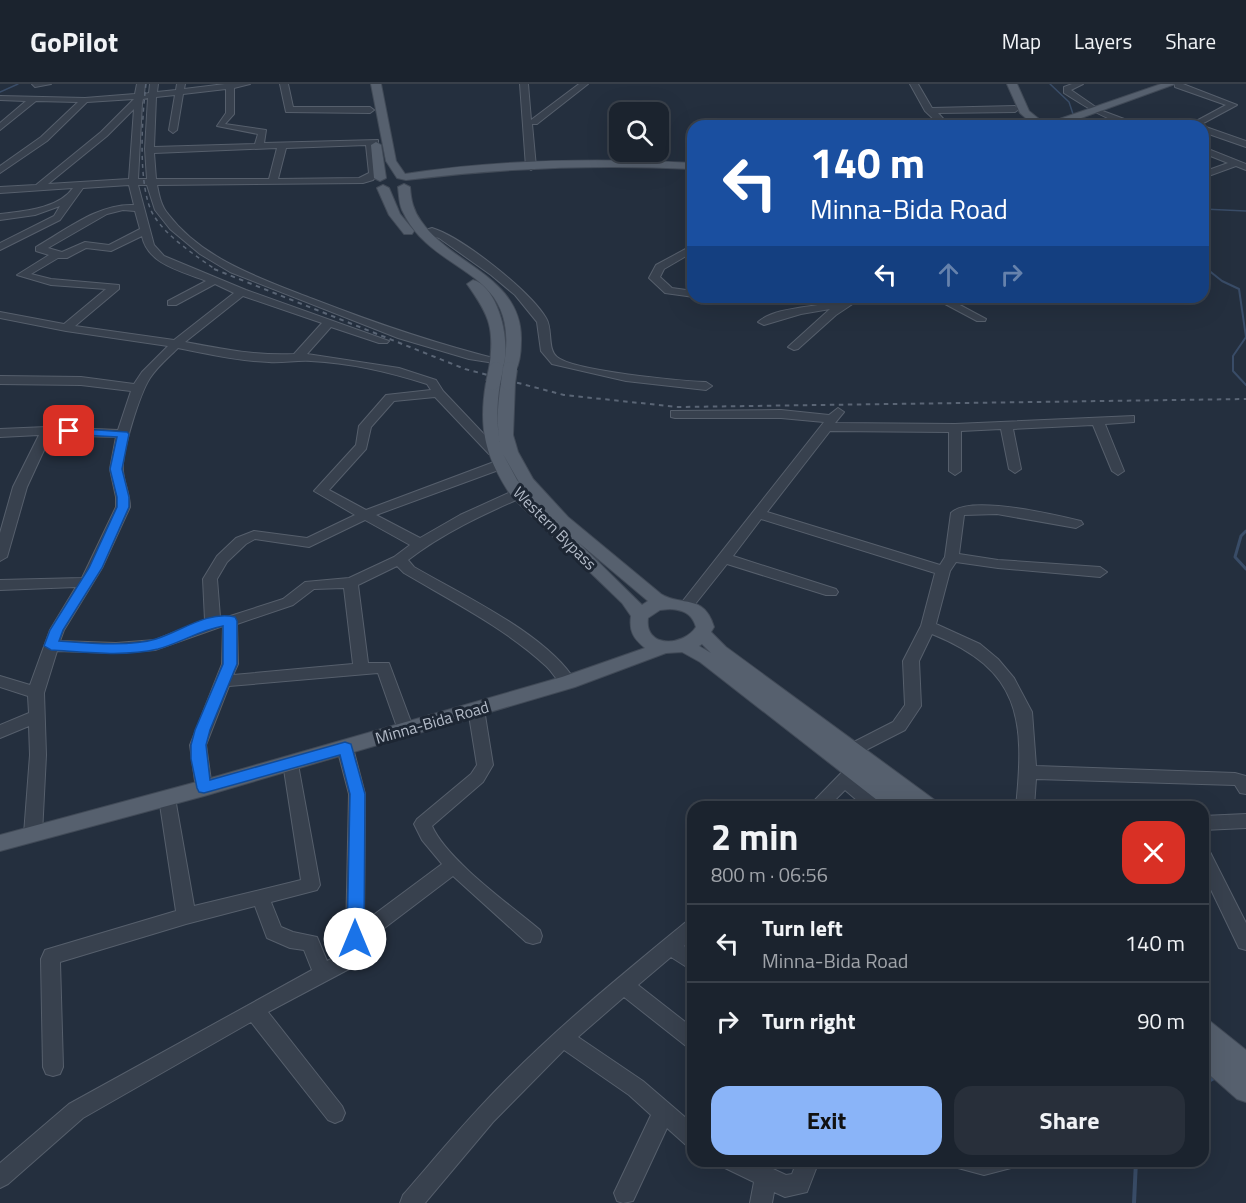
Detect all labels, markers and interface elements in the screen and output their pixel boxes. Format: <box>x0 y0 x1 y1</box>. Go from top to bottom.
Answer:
text: GoPilot <box>30 20 118 63</box>
text: Map <box>1002 25 1041 57</box>
text: Layers <box>1074 25 1132 57</box>
text: Share <box>1165 25 1216 57</box>
map controls <box>609 102 669 162</box>
button: search <box>609 102 669 162</box>
text: 140 m <box>810 130 925 194</box>
icon: left <box>711 144 789 222</box>
text: Minna-Bida Road <box>810 188 1008 229</box>
icon: left <box>869 258 902 291</box>
icon: ahead <box>932 258 965 291</box>
icon: right <box>995 258 1028 291</box>
pin <box>43 405 94 456</box>
icon: arrive <box>52 414 85 447</box>
street label: Western Bypass <box>508 481 602 575</box>
street label: Minna-Bida Road <box>372 694 492 750</box>
text: 2 min <box>711 809 798 864</box>
button: close <box>1122 821 1185 884</box>
text: 800 m · 06:56 <box>711 859 828 890</box>
position arrow <box>323 907 387 971</box>
text: Turn left <box>762 911 843 945</box>
text: 140 m <box>1125 926 1185 960</box>
icon: left <box>711 927 744 960</box>
text: Minna-Bida Road <box>762 945 908 976</box>
text: Turn right <box>762 1004 856 1038</box>
text: 90 m <box>1137 1004 1185 1038</box>
icon: right <box>711 1005 744 1038</box>
button: Exit <box>711 1086 942 1155</box>
button: Share <box>954 1086 1185 1155</box>

